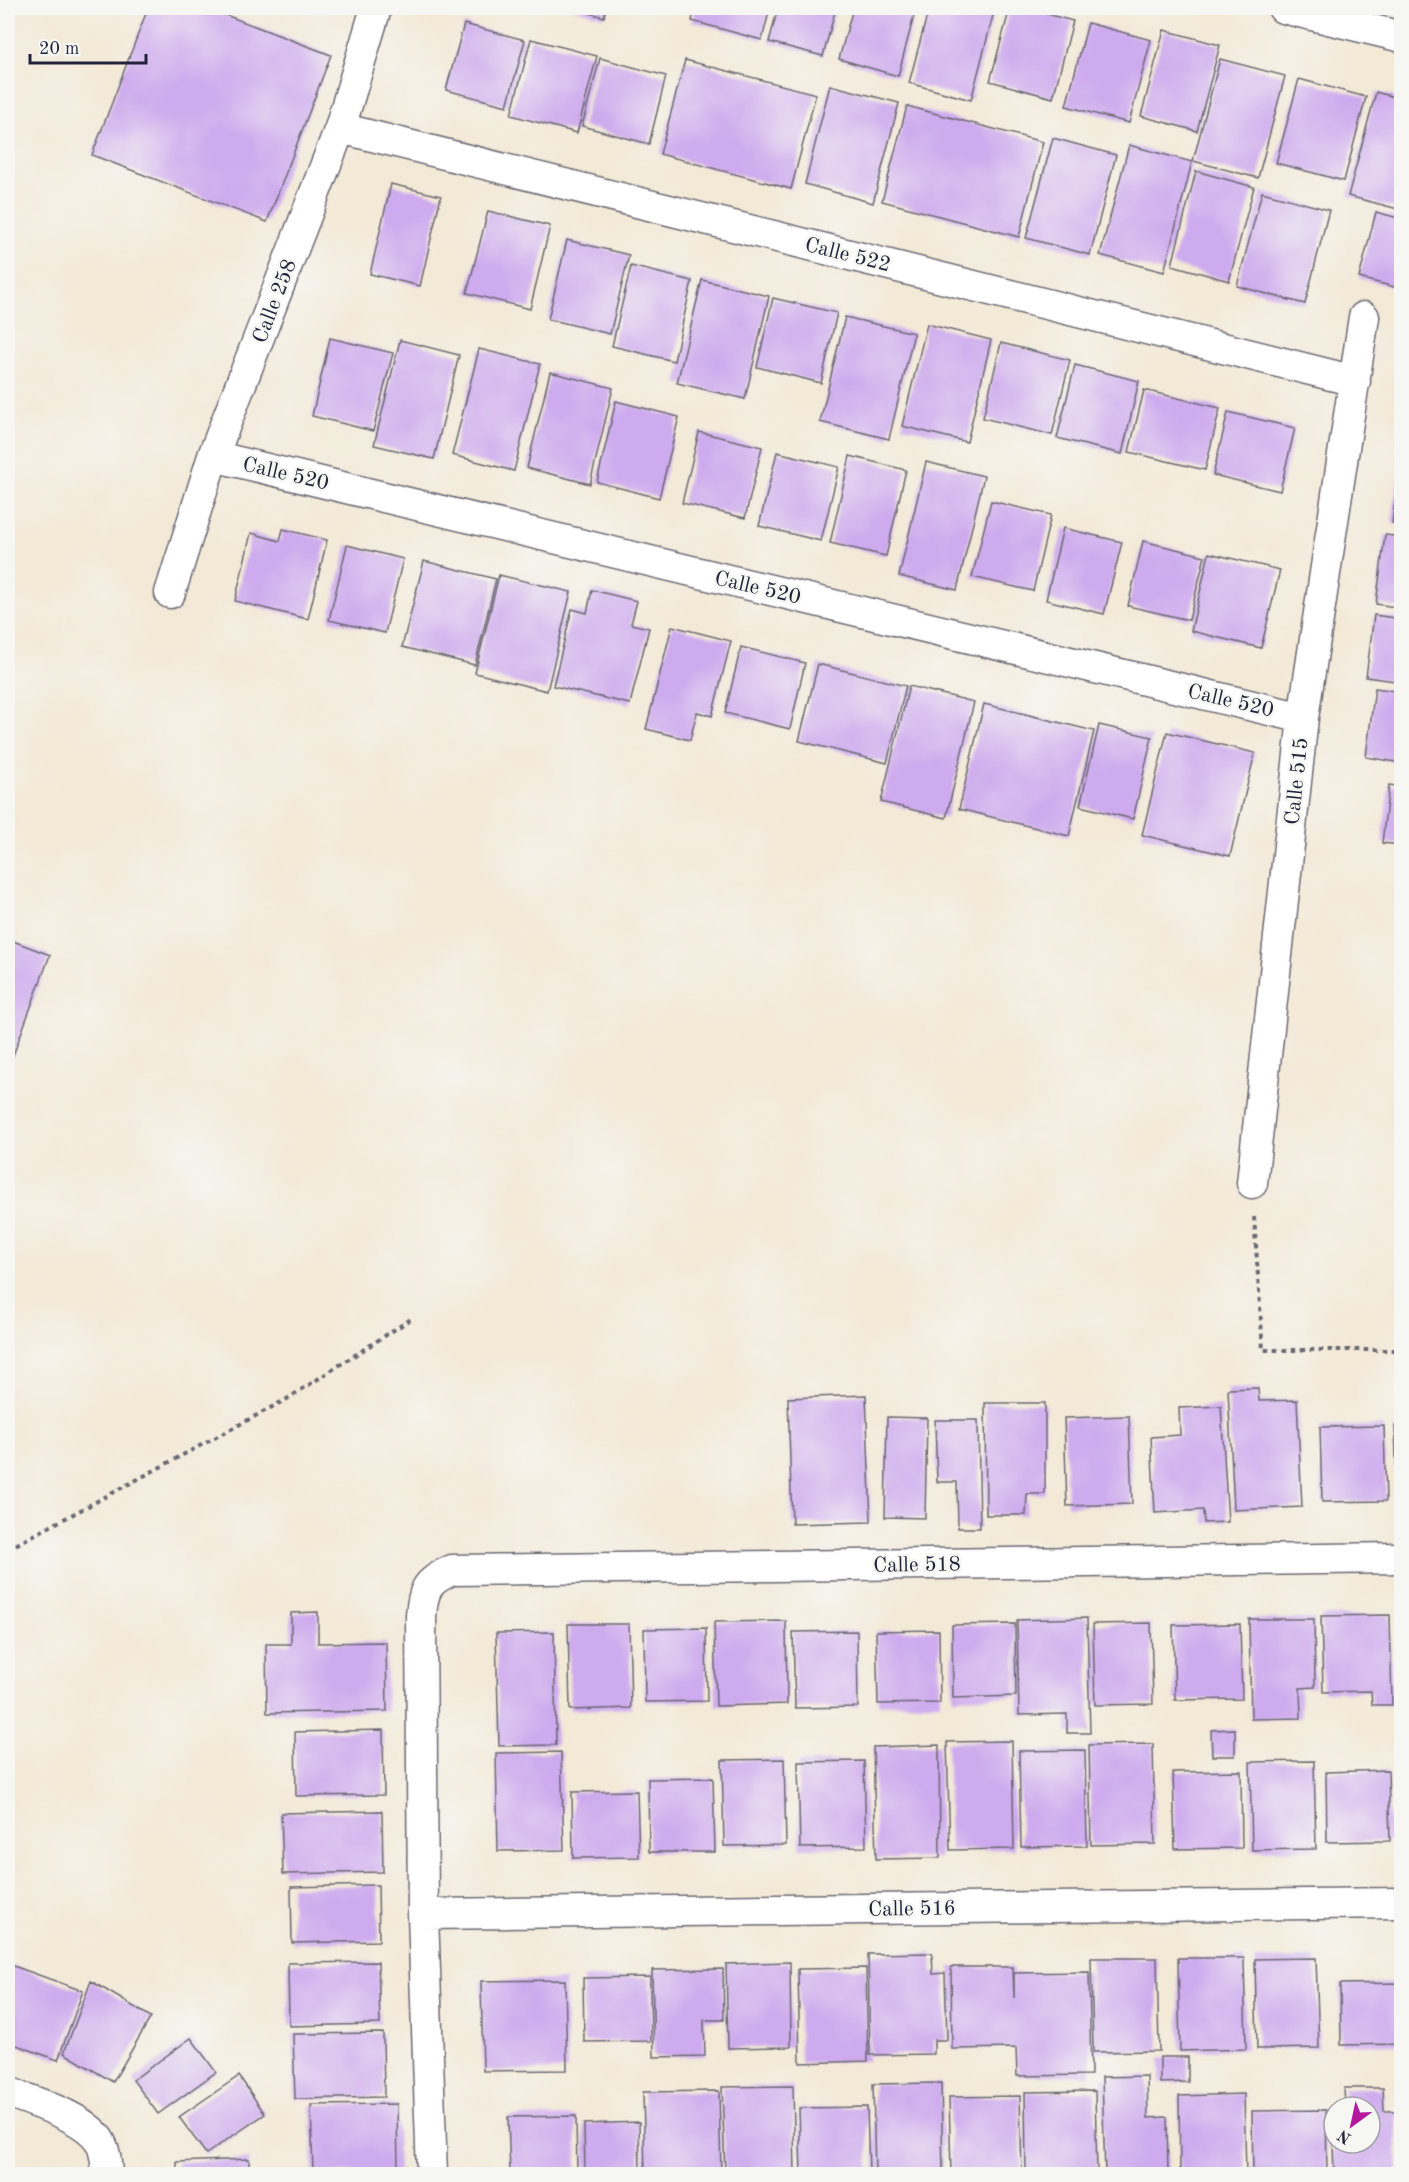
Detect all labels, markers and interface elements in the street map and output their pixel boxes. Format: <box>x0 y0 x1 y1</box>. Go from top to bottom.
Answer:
scale bar <box>30 27 146 65</box>
text: 20 m <box>39 40 79 58</box>
street label: Calle 522 <box>802 235 893 276</box>
street label: Calle 258 <box>250 257 301 346</box>
street label: Calle 520 <box>240 454 331 495</box>
street label: Calle 520 <box>712 568 803 609</box>
street label: Calle 520 <box>1185 681 1276 722</box>
street label: Calle 515 <box>1282 736 1313 826</box>
street label: Calle 518 <box>873 1554 961 1577</box>
street label: Calle 516 <box>868 1898 956 1921</box>
north arrow <box>1322 2095 1382 2155</box>
text: N <box>1335 2125 1354 2146</box>

